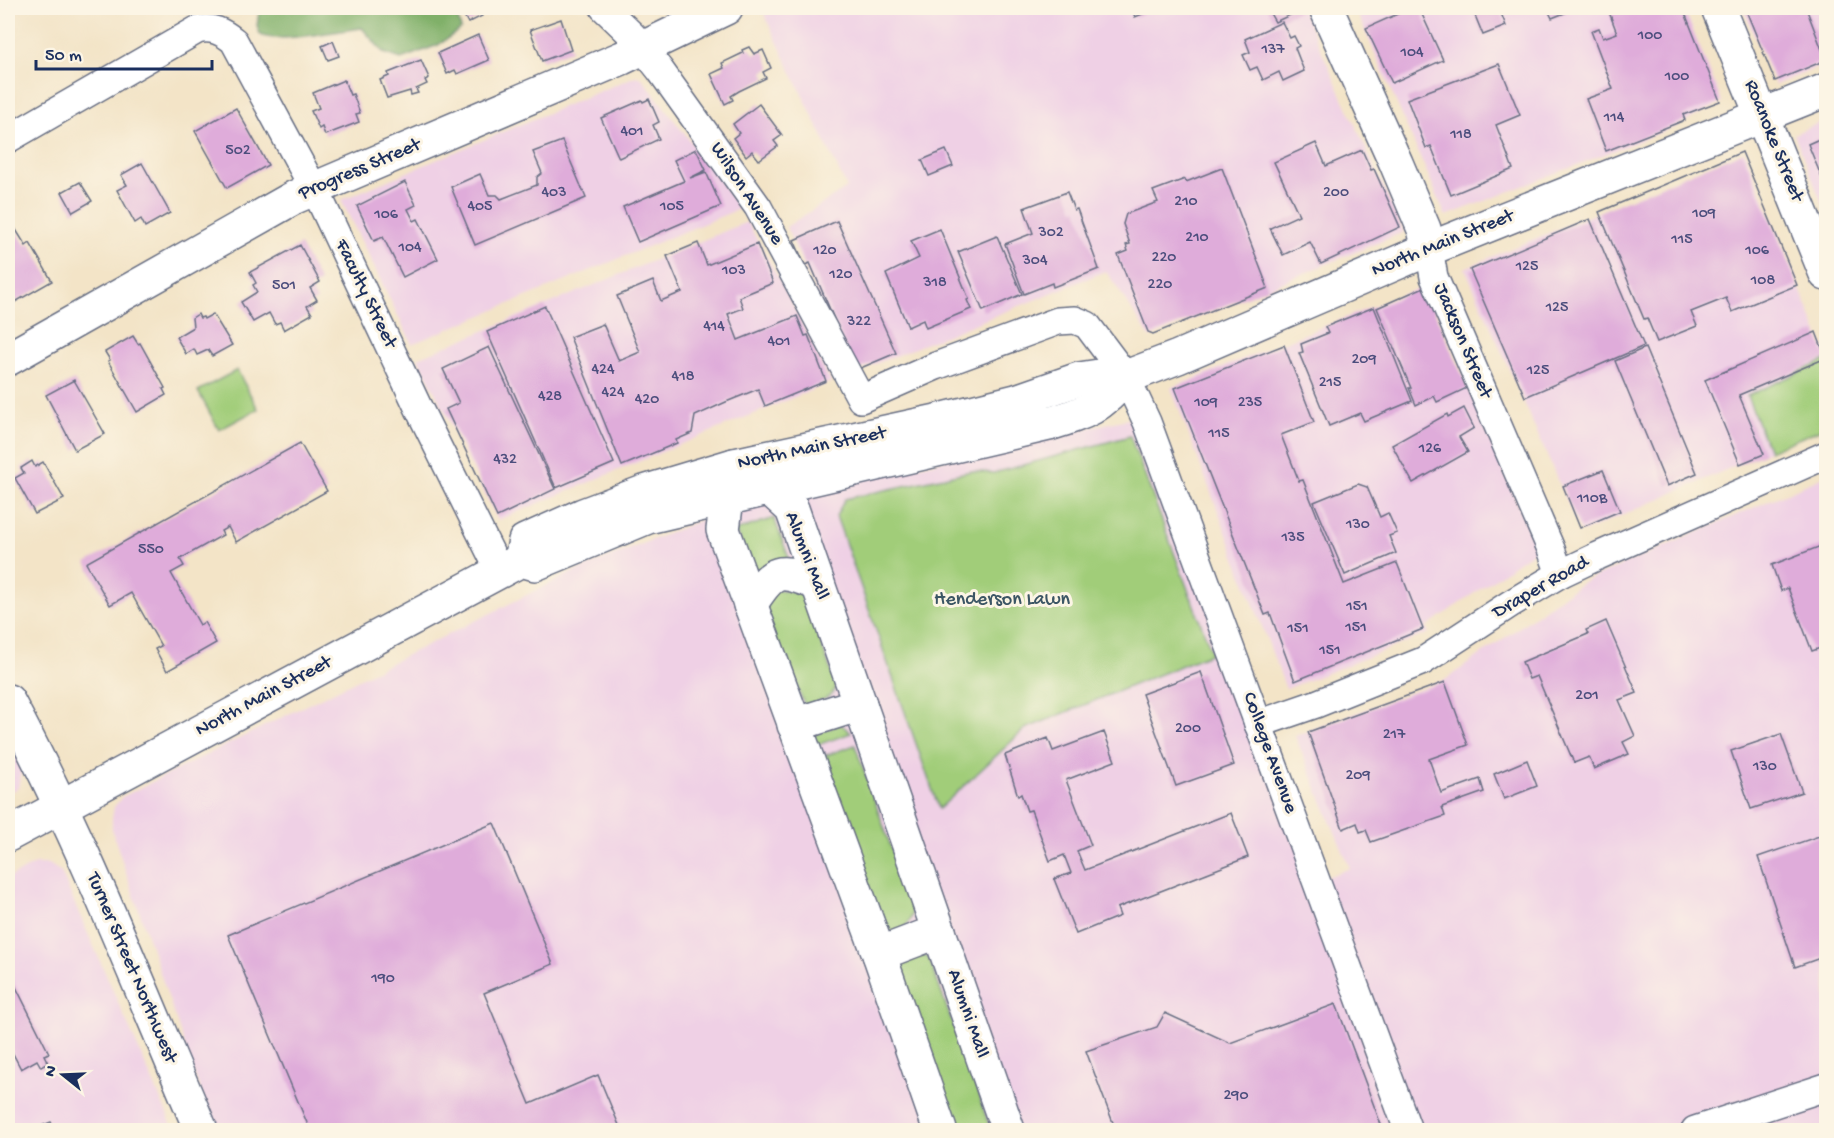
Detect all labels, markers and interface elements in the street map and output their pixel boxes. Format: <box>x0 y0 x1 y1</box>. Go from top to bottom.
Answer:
house number: 100 <box>1637 27 1662 46</box>
scale bar <box>36 33 212 71</box>
house number: 137 <box>1260 41 1285 60</box>
house number: 104 <box>1399 44 1424 63</box>
text: 50 m <box>45 46 82 67</box>
house number: 100 <box>1664 68 1689 87</box>
street label: Roanoke Street <box>1738 77 1809 207</box>
house number: 114 <box>1603 109 1625 128</box>
house number: 401 <box>620 123 644 142</box>
house number: 118 <box>1449 126 1472 145</box>
street label: Progress Street <box>295 133 426 206</box>
street label: Wilson Avenue <box>704 138 788 250</box>
house number: 502 <box>225 142 251 161</box>
house number: 403 <box>542 184 566 203</box>
house number: 200 <box>1323 184 1349 203</box>
house number: 210 <box>1174 193 1198 212</box>
house number: 405 <box>467 198 493 217</box>
house number: 105 <box>659 198 684 217</box>
street label: North Main Street <box>1369 204 1519 283</box>
house number: 109 <box>1691 205 1716 224</box>
house number: 106 <box>373 206 399 225</box>
house number: 302 <box>1037 224 1064 243</box>
house number: 210 <box>1185 229 1209 248</box>
house number: 115 <box>1670 231 1693 250</box>
street label: Faculty Street <box>328 235 402 354</box>
house number: 104 <box>397 239 422 258</box>
house number: 120 <box>812 242 837 261</box>
house number: 106 <box>1744 242 1770 261</box>
house number: 220 <box>1152 249 1176 268</box>
house number: 304 <box>1022 252 1048 271</box>
house number: 125 <box>1515 258 1538 277</box>
house number: 103 <box>721 262 746 281</box>
house number: 120 <box>828 266 853 285</box>
house number: 108 <box>1750 272 1775 291</box>
house number: 318 <box>922 274 947 293</box>
house number: 220 <box>1148 276 1172 295</box>
house number: 501 <box>272 277 296 296</box>
street label: Jackson Street <box>1427 280 1497 404</box>
house number: 125 <box>1545 299 1568 318</box>
house number: 322 <box>846 313 871 332</box>
house number: 414 <box>703 318 725 337</box>
house number: 401 <box>767 333 791 352</box>
house number: 209 <box>1352 351 1376 370</box>
house number: 424 <box>592 361 615 380</box>
house number: 125 <box>1526 362 1549 381</box>
house number: 418 <box>672 368 695 387</box>
house number: 215 <box>1319 374 1341 393</box>
house number: 424 <box>602 384 625 403</box>
house number: 428 <box>538 388 562 407</box>
house number: 420 <box>635 391 659 410</box>
house number: 109 <box>1193 394 1218 413</box>
house number: 235 <box>1238 394 1262 413</box>
street label: North Main Street <box>736 422 890 476</box>
house number: 115 <box>1207 425 1230 444</box>
house number: 126 <box>1418 440 1442 459</box>
house number: 432 <box>493 451 517 470</box>
house number: 110B <box>1576 490 1608 509</box>
street label: Alumni Mall <box>779 509 833 603</box>
house number: 130 <box>1345 516 1370 535</box>
house number: 135 <box>1280 529 1305 548</box>
house number: 550 <box>138 541 164 560</box>
street label: Draper Road <box>1487 550 1595 626</box>
park label: Henderson Lawn <box>934 589 1070 612</box>
house number: 151 <box>1345 598 1368 617</box>
house number: 151 <box>1344 619 1367 638</box>
house number: 151 <box>1286 620 1309 639</box>
house number: 151 <box>1318 642 1341 661</box>
street label: North Main Street <box>192 651 338 743</box>
house number: 201 <box>1575 687 1599 706</box>
street label: College Avenue <box>1236 689 1302 817</box>
house number: 200 <box>1175 720 1201 739</box>
house number: 217 <box>1383 726 1406 745</box>
house number: 130 <box>1752 758 1777 777</box>
house number: 209 <box>1346 767 1370 786</box>
street label: Turner Street Northwest <box>80 868 182 1068</box>
street label: Alumni Mall <box>941 967 993 1061</box>
house number: 190 <box>370 970 395 989</box>
north arrow <box>33 1045 93 1105</box>
text: N <box>41 1063 63 1079</box>
house number: 290 <box>1224 1087 1248 1106</box>

